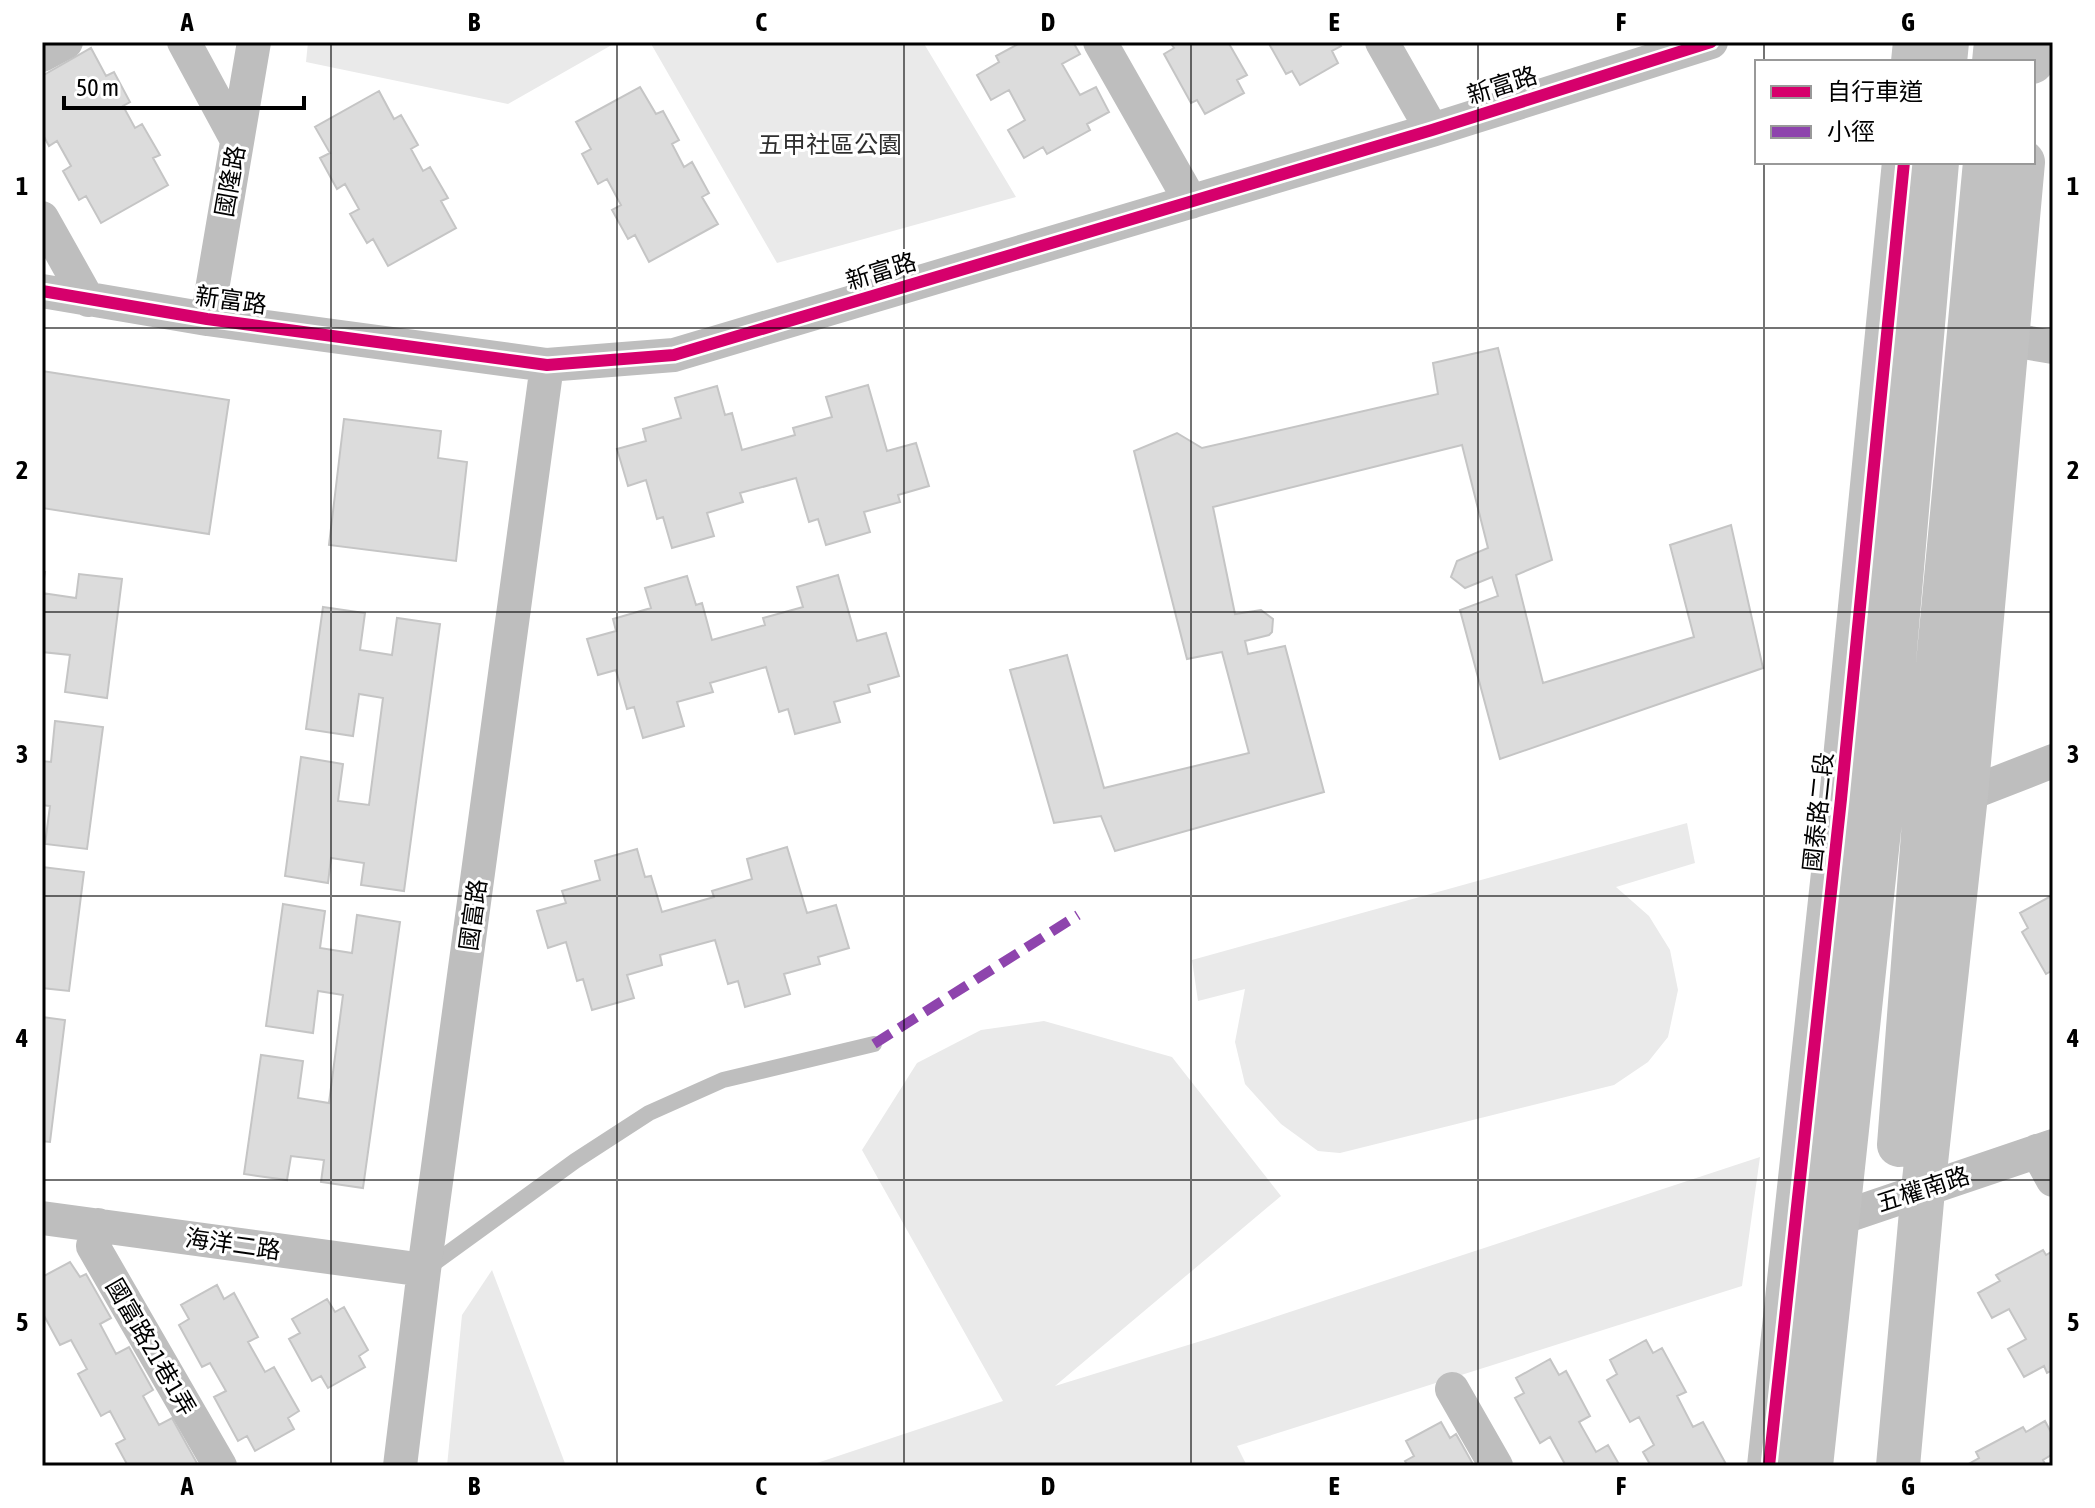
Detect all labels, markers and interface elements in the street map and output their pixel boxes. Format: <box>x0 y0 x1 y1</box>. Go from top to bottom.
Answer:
text: A <box>180 7 194 37</box>
text: B <box>468 7 481 37</box>
text: C <box>755 7 767 37</box>
text: D <box>1041 7 1055 37</box>
text: E <box>1328 7 1340 37</box>
text: F <box>1616 7 1627 37</box>
text: G <box>1901 7 1915 37</box>
scale bar <box>64 60 304 110</box>
legend <box>1755 60 2035 164</box>
street label: 新富路 <box>1464 61 1540 109</box>
text: 50 m <box>76 74 119 101</box>
text: 自行車道 <box>1827 78 1923 105</box>
text: 小徑 <box>1827 118 1875 145</box>
park label: 五甲社區公園 <box>758 131 902 158</box>
street label: 國隆路 <box>210 143 250 219</box>
text: 1 <box>16 171 28 201</box>
text: 1 <box>2067 171 2079 201</box>
street label: 新富路 <box>843 248 919 294</box>
street label: 新富路 <box>193 282 269 318</box>
text: 2 <box>16 455 28 485</box>
text: 2 <box>2067 455 2079 485</box>
text: 3 <box>16 739 28 769</box>
text: 3 <box>2067 739 2079 769</box>
street label: 國泰路二段 <box>1798 751 1838 873</box>
street label: 國富路 <box>455 877 491 953</box>
text: 4 <box>15 1023 28 1053</box>
text: 4 <box>2066 1023 2079 1053</box>
street label: 五權南路 <box>1873 1161 1973 1217</box>
street label: 海洋二路 <box>184 1224 282 1264</box>
street label: 國富路21巷1弄 <box>101 1274 201 1420</box>
text: 5 <box>16 1307 28 1337</box>
text: 5 <box>2067 1307 2079 1337</box>
text: A <box>180 1471 194 1501</box>
text: B <box>468 1471 481 1501</box>
text: C <box>755 1471 767 1501</box>
text: D <box>1041 1471 1055 1501</box>
text: E <box>1328 1471 1340 1501</box>
text: F <box>1616 1471 1627 1501</box>
text: G <box>1901 1471 1915 1501</box>

